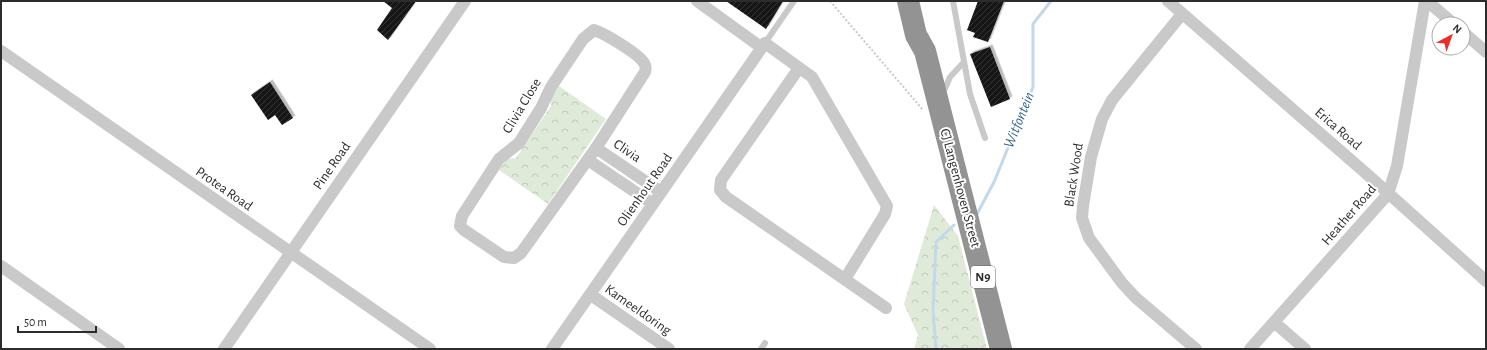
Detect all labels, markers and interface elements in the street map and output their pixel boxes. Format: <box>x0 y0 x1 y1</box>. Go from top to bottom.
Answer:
north arrow <box>1431 16 1471 56</box>
text: N <box>1451 22 1464 35</box>
street label: Clivia Close <box>500 76 544 136</box>
water label: Witfontein <box>1001 90 1037 150</box>
street label: Erica Road <box>1312 105 1364 153</box>
street label: CJ Langenhoven Street <box>937 127 983 249</box>
street label: Clivia <box>611 137 644 165</box>
street label: Pine Road <box>311 140 353 192</box>
street label: Black Wood <box>1062 142 1086 208</box>
street label: Olienhout Road <box>615 151 675 229</box>
street label: Protea Road <box>193 164 255 214</box>
street label: Heather Road <box>1319 182 1379 248</box>
road number: N9 <box>971 266 995 288</box>
street label: Kameeldoring <box>602 282 674 338</box>
scale bar <box>18 308 96 334</box>
text: 50 m <box>24 316 47 328</box>

